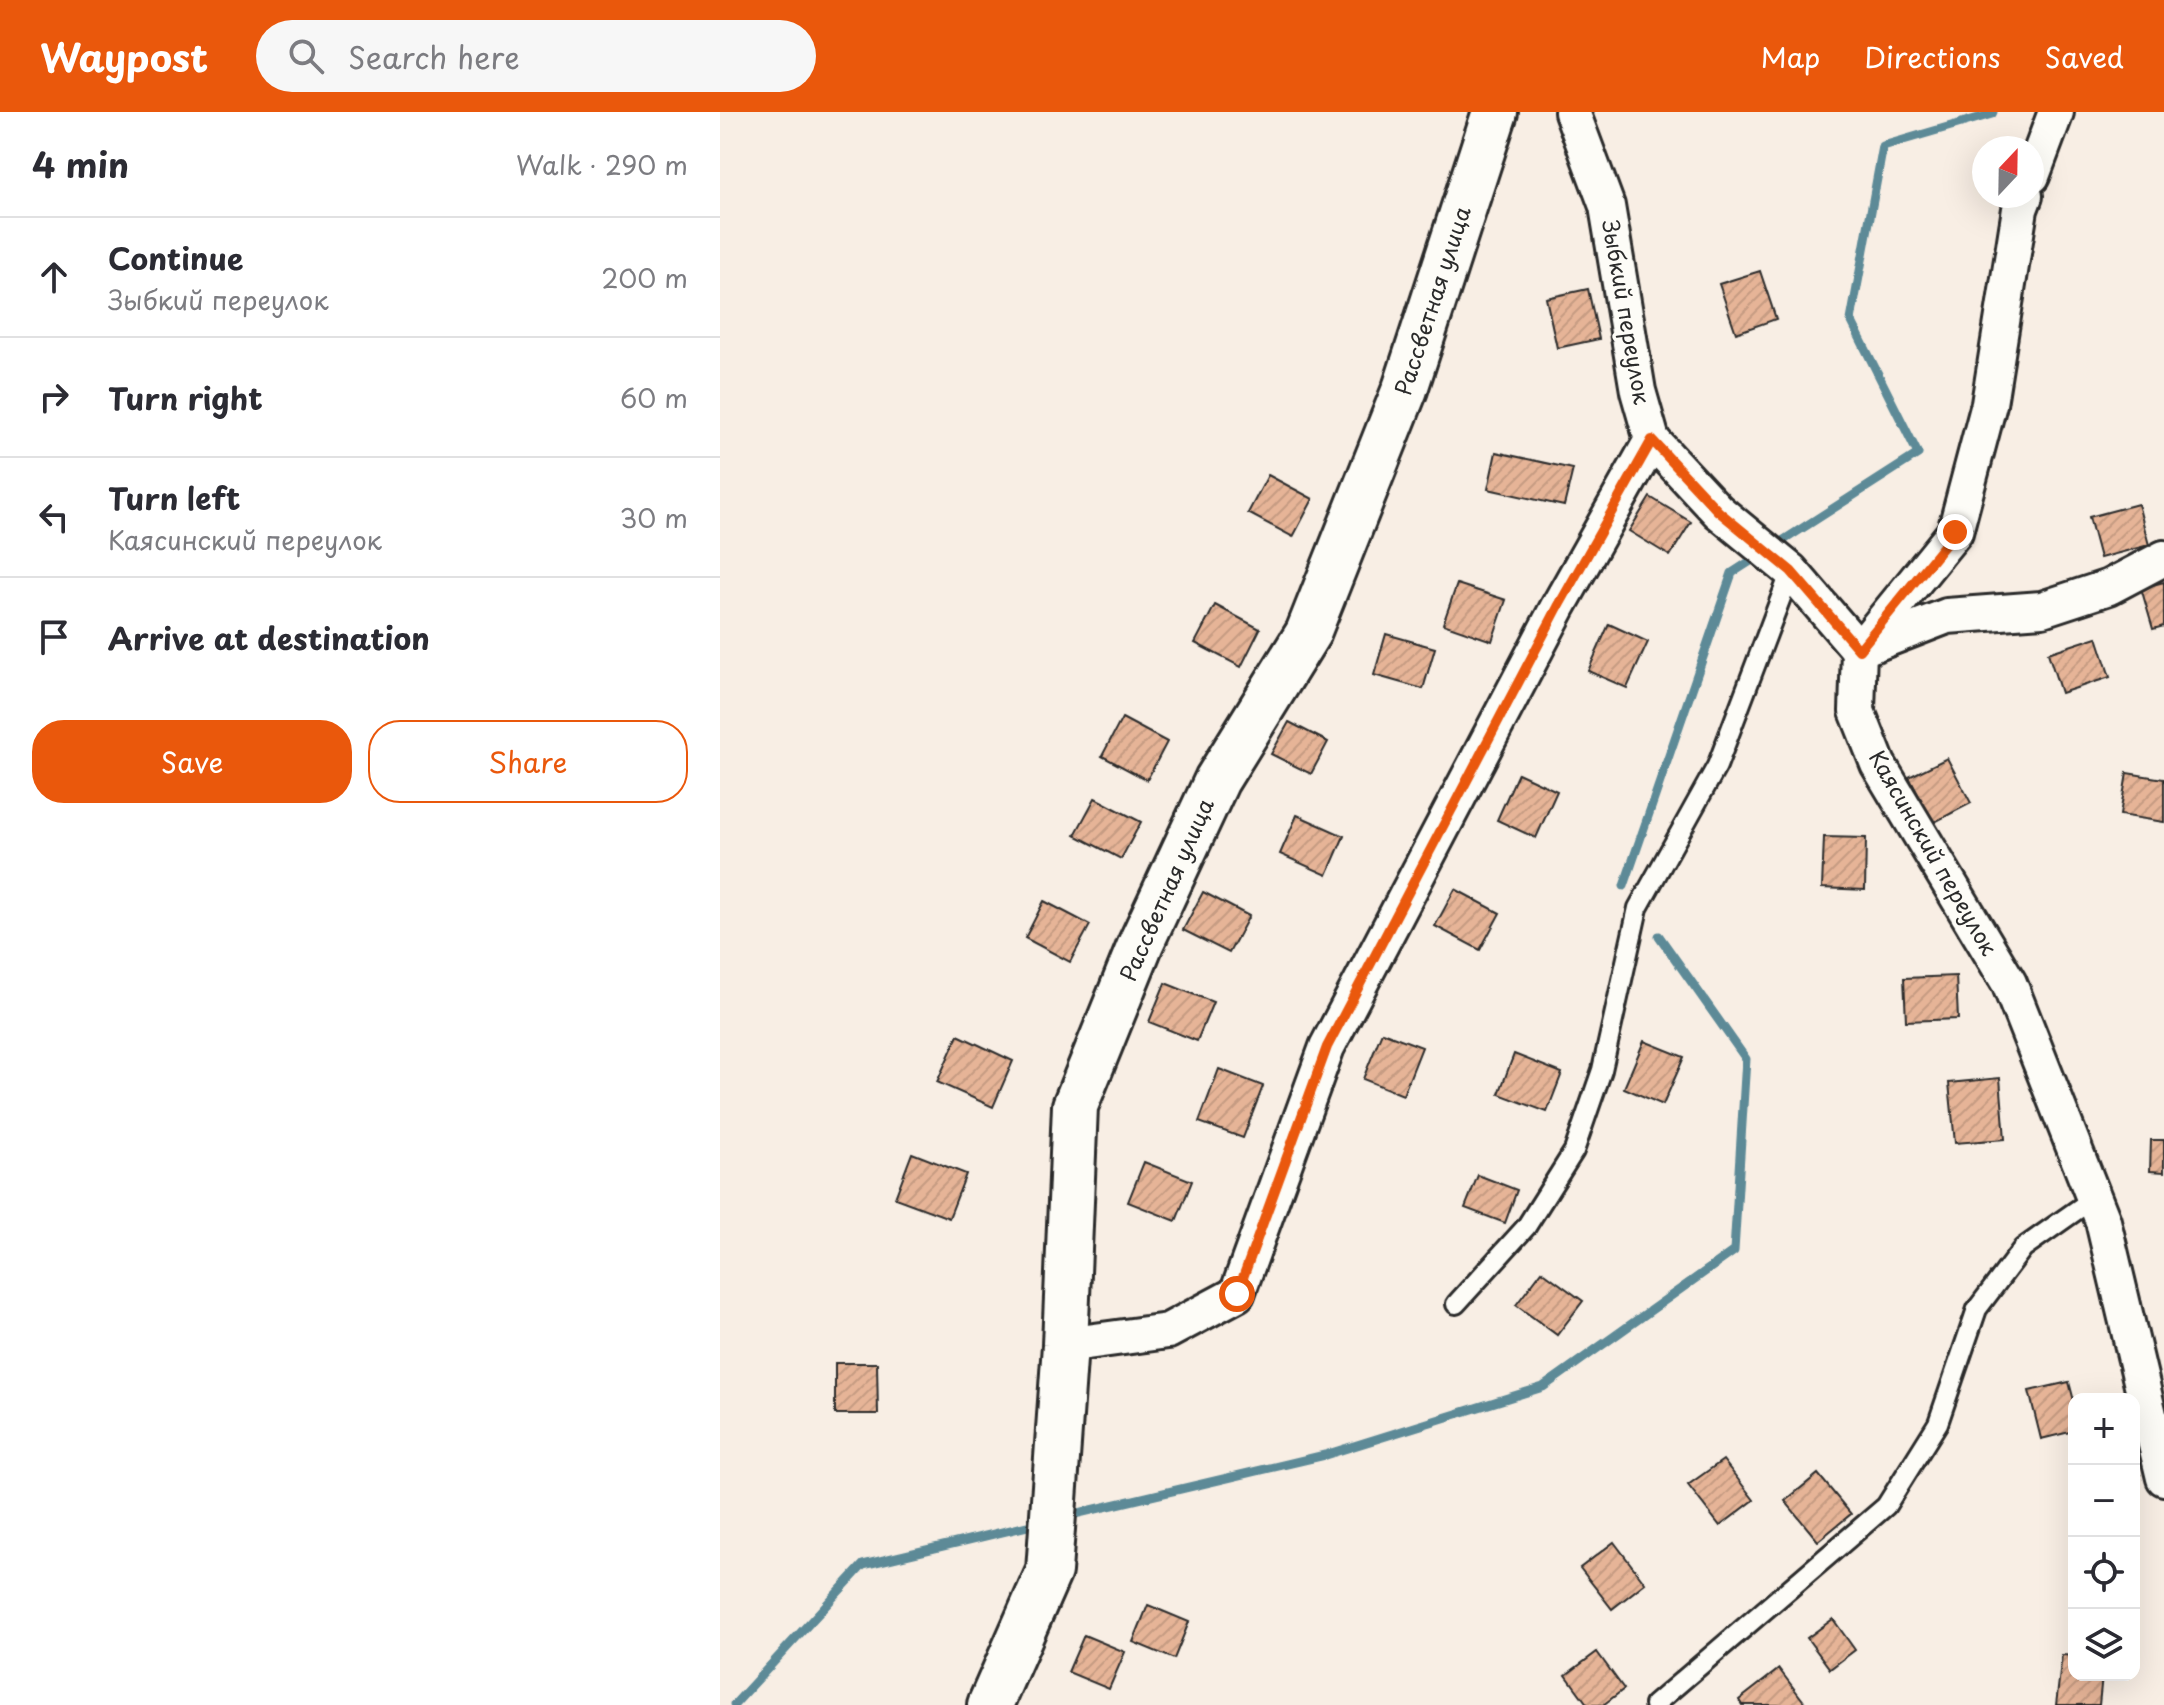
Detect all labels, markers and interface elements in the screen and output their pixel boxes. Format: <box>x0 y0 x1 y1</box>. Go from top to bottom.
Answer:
search box <box>256 20 816 92</box>
text: Waypost <box>40 28 208 85</box>
icon: search <box>284 34 328 78</box>
text: Search here <box>348 34 520 79</box>
text: Map <box>1761 35 1820 78</box>
text: Directions <box>1864 35 2001 78</box>
text: Saved <box>2045 35 2124 78</box>
north arrow <box>1972 136 2044 208</box>
text: 4 min <box>32 138 129 190</box>
text: Walk · 290 m <box>516 145 688 184</box>
street label: Рассветная улица <box>1385 201 1478 399</box>
street label: Зыбкий переулок <box>1595 217 1660 407</box>
text: Continue <box>108 235 243 280</box>
icon: ahead <box>32 255 76 299</box>
text: 200 m <box>601 258 688 297</box>
text: Зыбкий переулок <box>108 280 329 319</box>
icon: right <box>32 375 76 419</box>
text: Turn right <box>108 375 263 420</box>
text: 60 m <box>620 378 688 417</box>
text: Turn left <box>108 475 240 520</box>
icon: left <box>32 495 76 539</box>
text: 30 m <box>620 498 688 537</box>
route end <box>1937 514 1973 550</box>
text: Каясинский переулок <box>108 520 382 559</box>
icon: arrive <box>32 615 76 659</box>
text: Arrive at destination <box>108 615 430 660</box>
button: Save <box>32 720 352 803</box>
button: Share <box>368 720 688 803</box>
street label: Каясинский переулок <box>1862 744 2007 962</box>
street label: Рассветная улица <box>1110 792 1221 986</box>
route start <box>1219 1276 1255 1312</box>
map controls <box>2068 1393 2140 1681</box>
button: + <box>2068 1393 2140 1465</box>
button: − <box>2068 1465 2140 1537</box>
button: locate <box>2068 1537 2140 1609</box>
button: layers <box>2068 1609 2140 1681</box>

